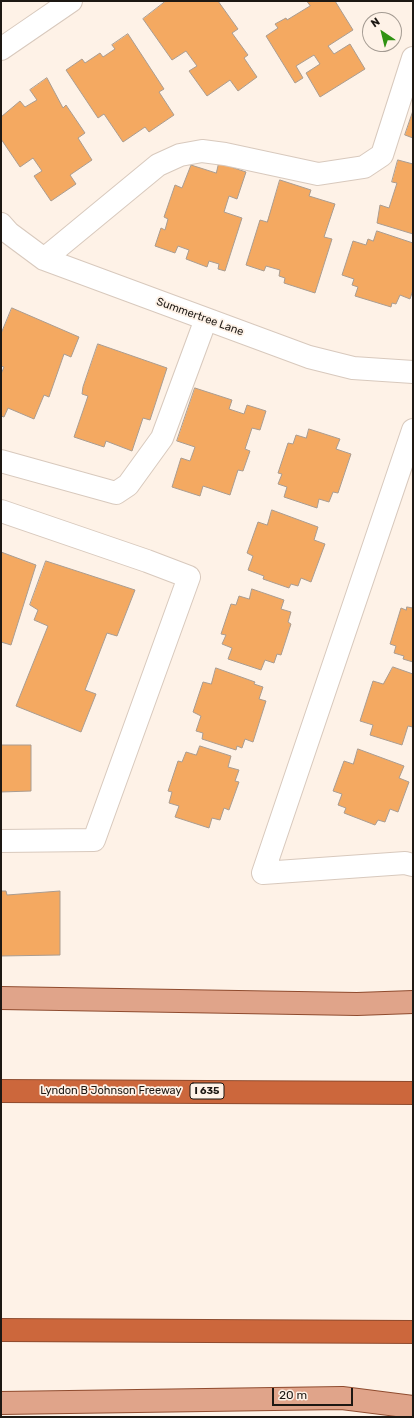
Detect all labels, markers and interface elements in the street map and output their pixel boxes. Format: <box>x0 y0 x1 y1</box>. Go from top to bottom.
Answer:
north arrow <box>362 12 402 52</box>
text: N <box>368 15 382 30</box>
street label: Summertree Lane <box>155 295 245 339</box>
road number: I 635 <box>190 1083 224 1099</box>
street label: Lyndon B Johnson Freeway <box>40 1084 182 1098</box>
scale bar <box>274 1380 355 1406</box>
text: 20 m <box>279 1388 307 1402</box>

